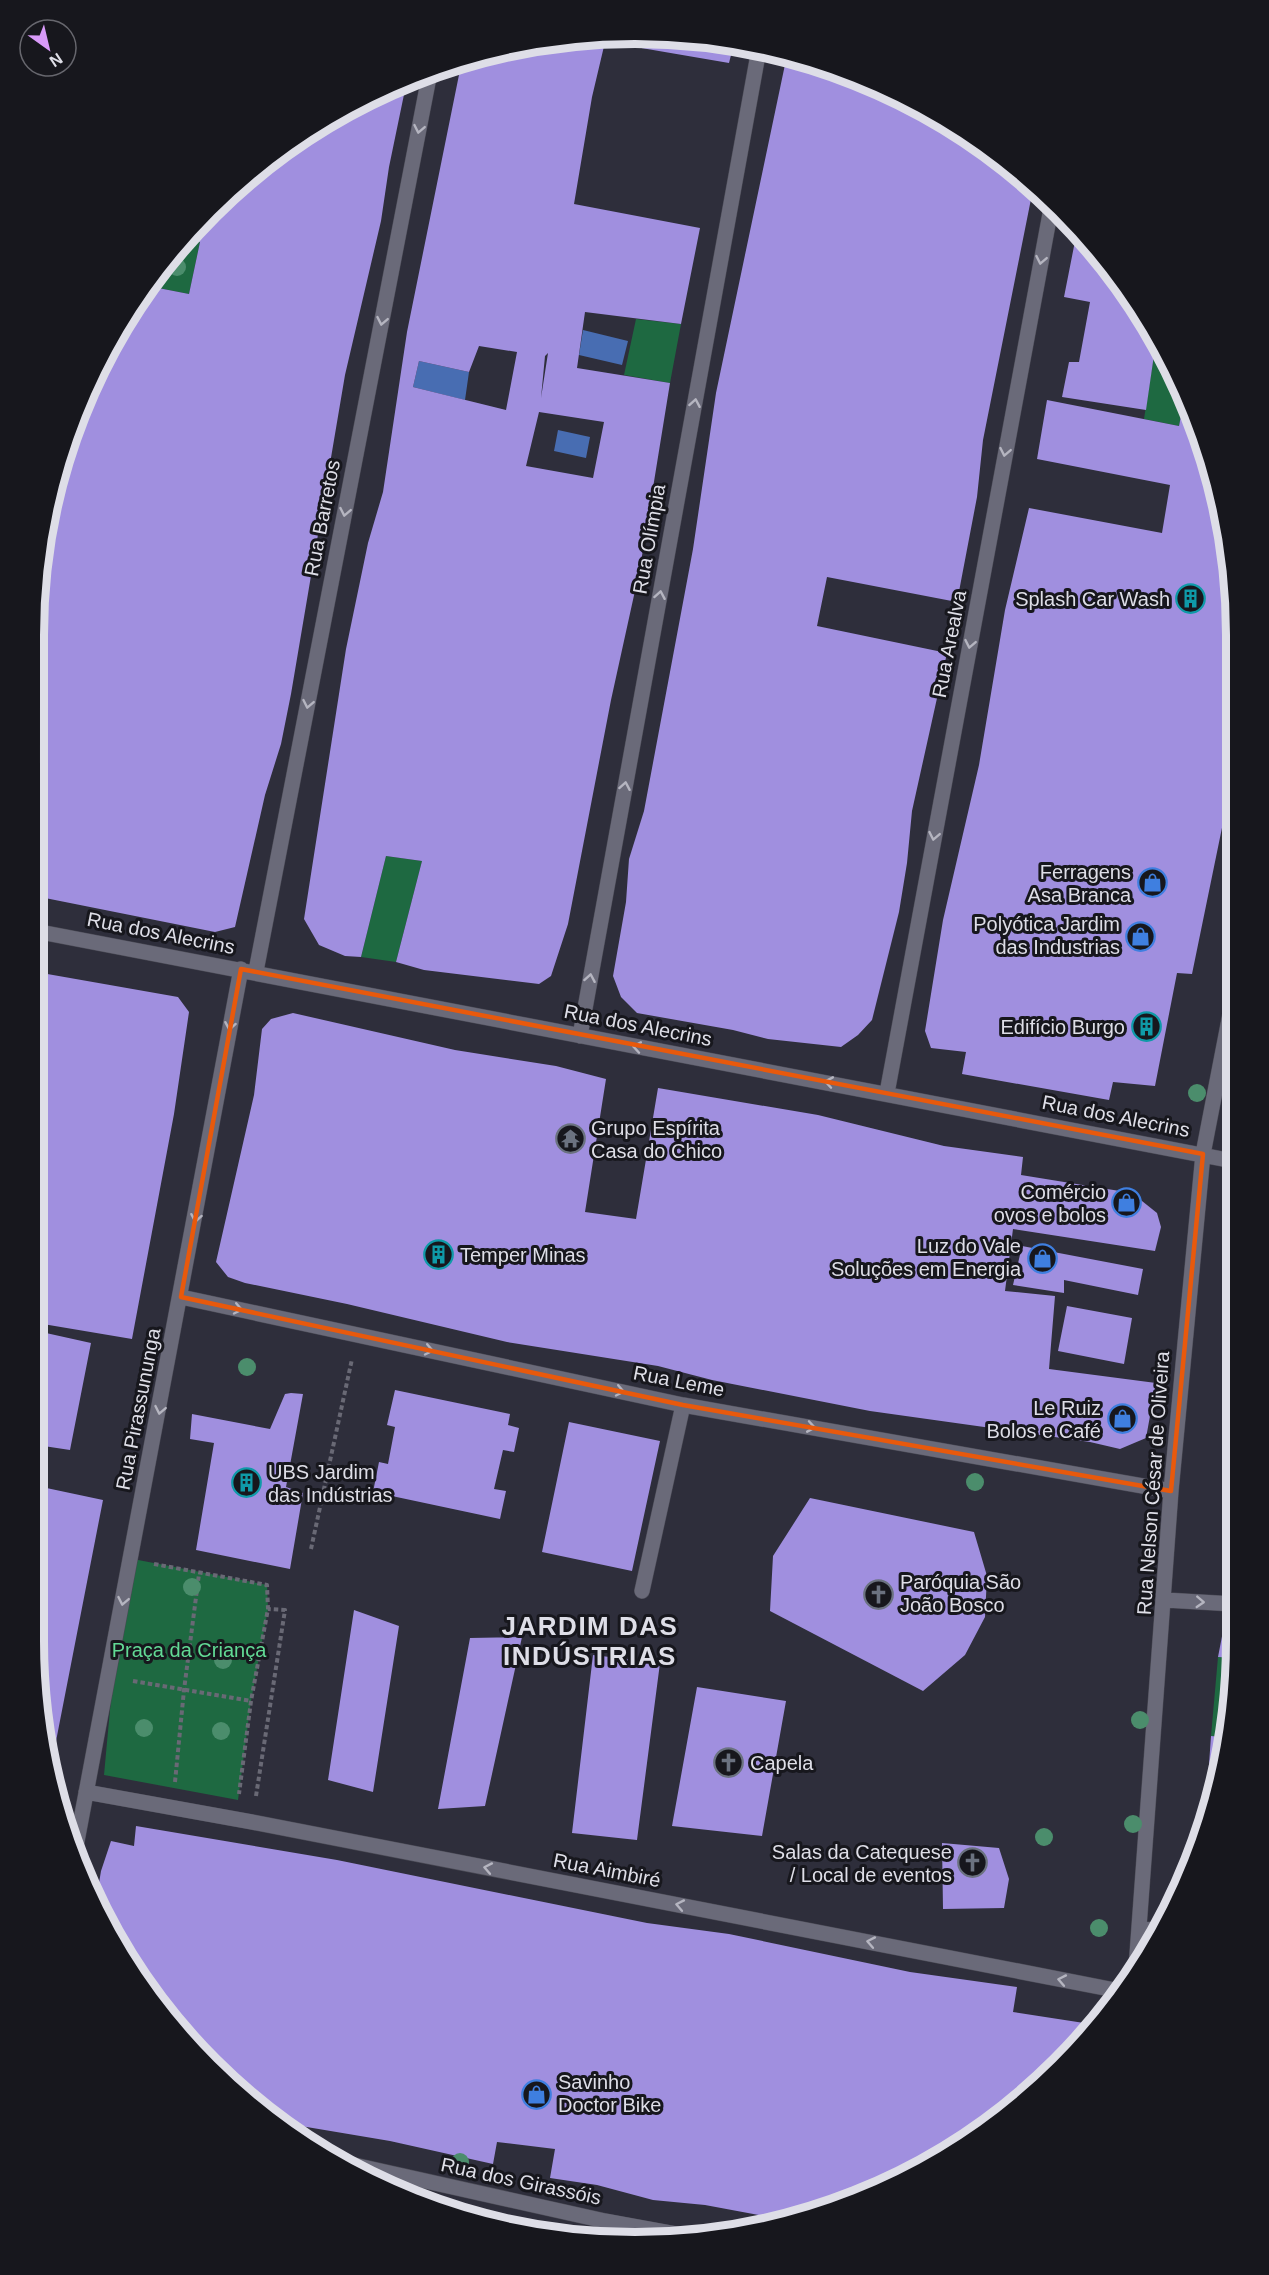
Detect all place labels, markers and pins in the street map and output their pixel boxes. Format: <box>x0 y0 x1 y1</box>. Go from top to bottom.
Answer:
building icon: Splash Car Wash <box>1175 583 1207 615</box>
place label: Splash Car Wash <box>1015 588 1170 610</box>
place label: Ferragens Asa Branca <box>1028 861 1132 906</box>
shop icon: Ferragens Asa Branca <box>1136 867 1168 899</box>
place label: Polyótica Jardim das Industrias <box>973 913 1120 958</box>
shop icon: Polyótica Jardim das Industrias <box>1125 920 1157 952</box>
building icon: Edifício Burgo <box>1130 1011 1162 1043</box>
place label: Edifício Burgo <box>1000 1016 1125 1038</box>
place label: Grupo Espírita Casa do Chico <box>591 1117 722 1162</box>
temple icon: Grupo Espírita Casa do Chico <box>554 1123 586 1155</box>
place label: Comércio ovos e bolos <box>994 1181 1106 1226</box>
shop icon: Comércio ovos e bolos <box>1111 1187 1143 1219</box>
place label: Luz do Vale Soluções em Energia <box>831 1235 1022 1280</box>
building icon: Temper Minas <box>423 1239 455 1271</box>
shop icon: Luz do Vale Soluções em Energia <box>1026 1242 1058 1274</box>
place label: Temper Minas <box>460 1244 586 1266</box>
place label: Le Ruiz Bolos e Café <box>986 1397 1101 1442</box>
shop icon: Le Ruiz Bolos e Café <box>1106 1403 1138 1435</box>
place label: UBS Jardim das Indústrias <box>268 1461 393 1506</box>
building icon: UBS Jardim das Indústrias <box>231 1467 263 1499</box>
place label: Paróquia São João Bosco <box>900 1571 1021 1616</box>
church icon: Paróquia São João Bosco <box>863 1578 895 1610</box>
church icon: Capela <box>713 1747 745 1779</box>
place label: Capela <box>750 1752 814 1774</box>
place label: Salas da Catequese / Local de eventos <box>772 1841 952 1886</box>
church icon: Salas da Catequese / Local de eventos <box>957 1847 989 1879</box>
place label: Savinho Doctor Bike <box>558 2071 661 2116</box>
shop icon: Savinho Doctor Bike <box>521 2078 553 2110</box>

